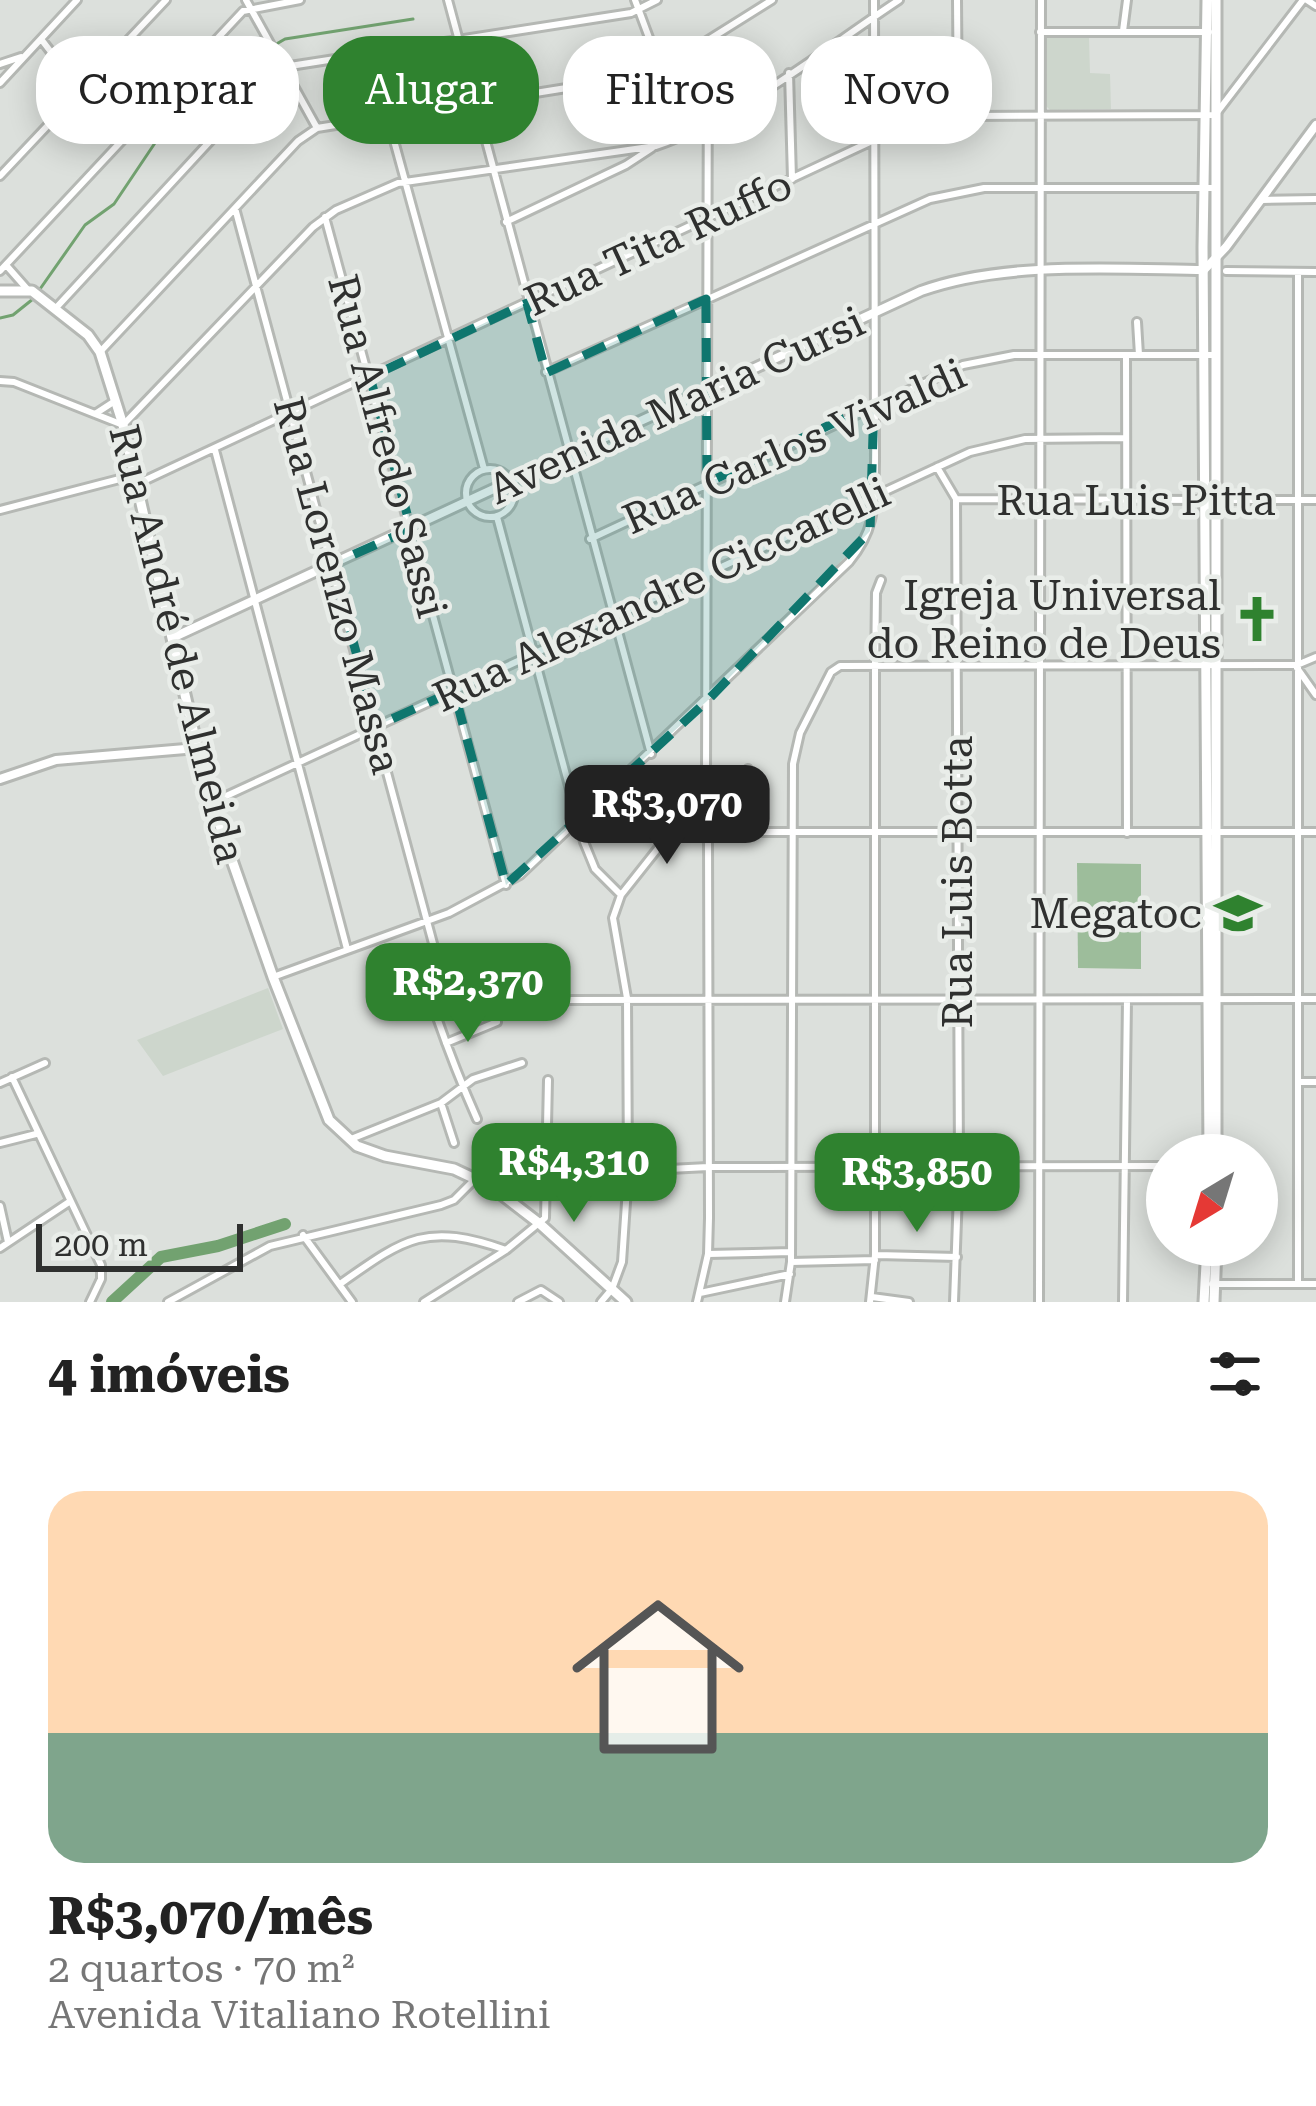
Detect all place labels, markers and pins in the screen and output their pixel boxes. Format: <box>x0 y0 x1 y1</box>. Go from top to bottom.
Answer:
place label: Igreja Universal do Reino de Deus <box>867 571 1221 668</box>
church icon: Igreja Universal do Reino de Deus <box>1232 594 1282 644</box>
pin: R$3,070 <box>556 765 778 867</box>
school or university icon: Megatoc <box>1213 888 1263 938</box>
place label: Megatoc <box>1029 889 1202 938</box>
pin: R$2,370 <box>357 943 579 1045</box>
pin: R$4,310 <box>463 1123 685 1225</box>
pin: R$3,850 <box>806 1133 1028 1235</box>

